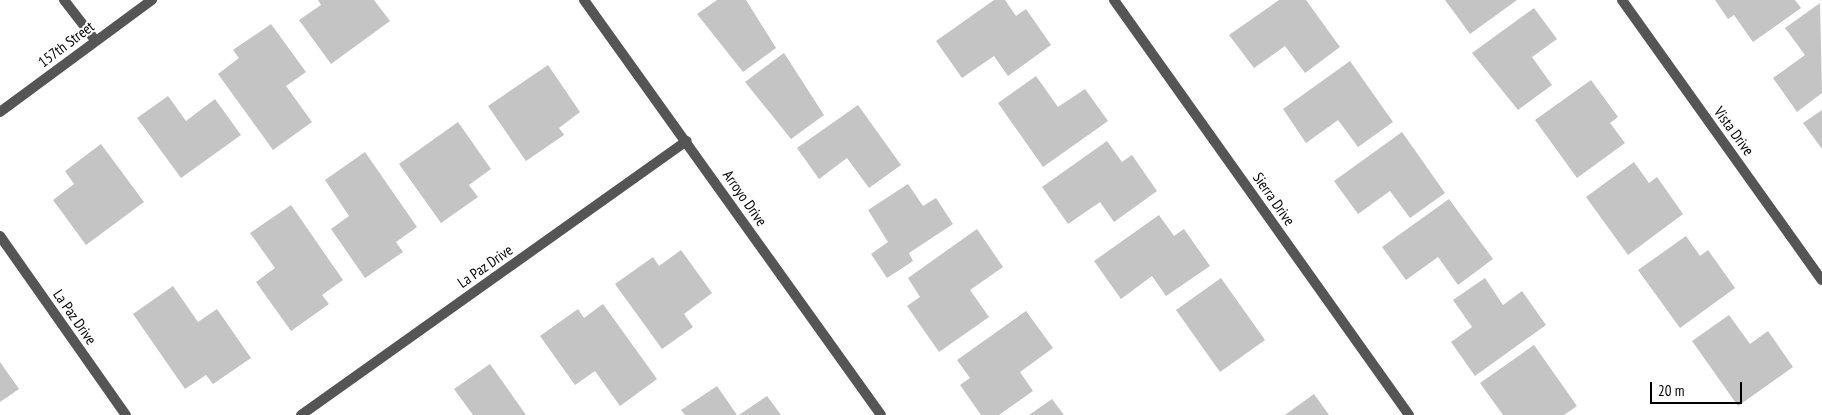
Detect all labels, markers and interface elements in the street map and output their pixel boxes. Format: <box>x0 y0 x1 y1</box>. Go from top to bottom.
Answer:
street label: 157th Street <box>35 17 97 71</box>
street label: Vista Drive <box>1710 103 1758 159</box>
street label: Arroyo Drive <box>719 167 771 229</box>
street label: Sierra Drive <box>1249 169 1299 229</box>
street label: La Paz Drive <box>454 240 516 292</box>
street label: La Paz Drive <box>49 286 101 348</box>
scale bar <box>1652 372 1744 404</box>
text: 20 m <box>1658 381 1684 400</box>

